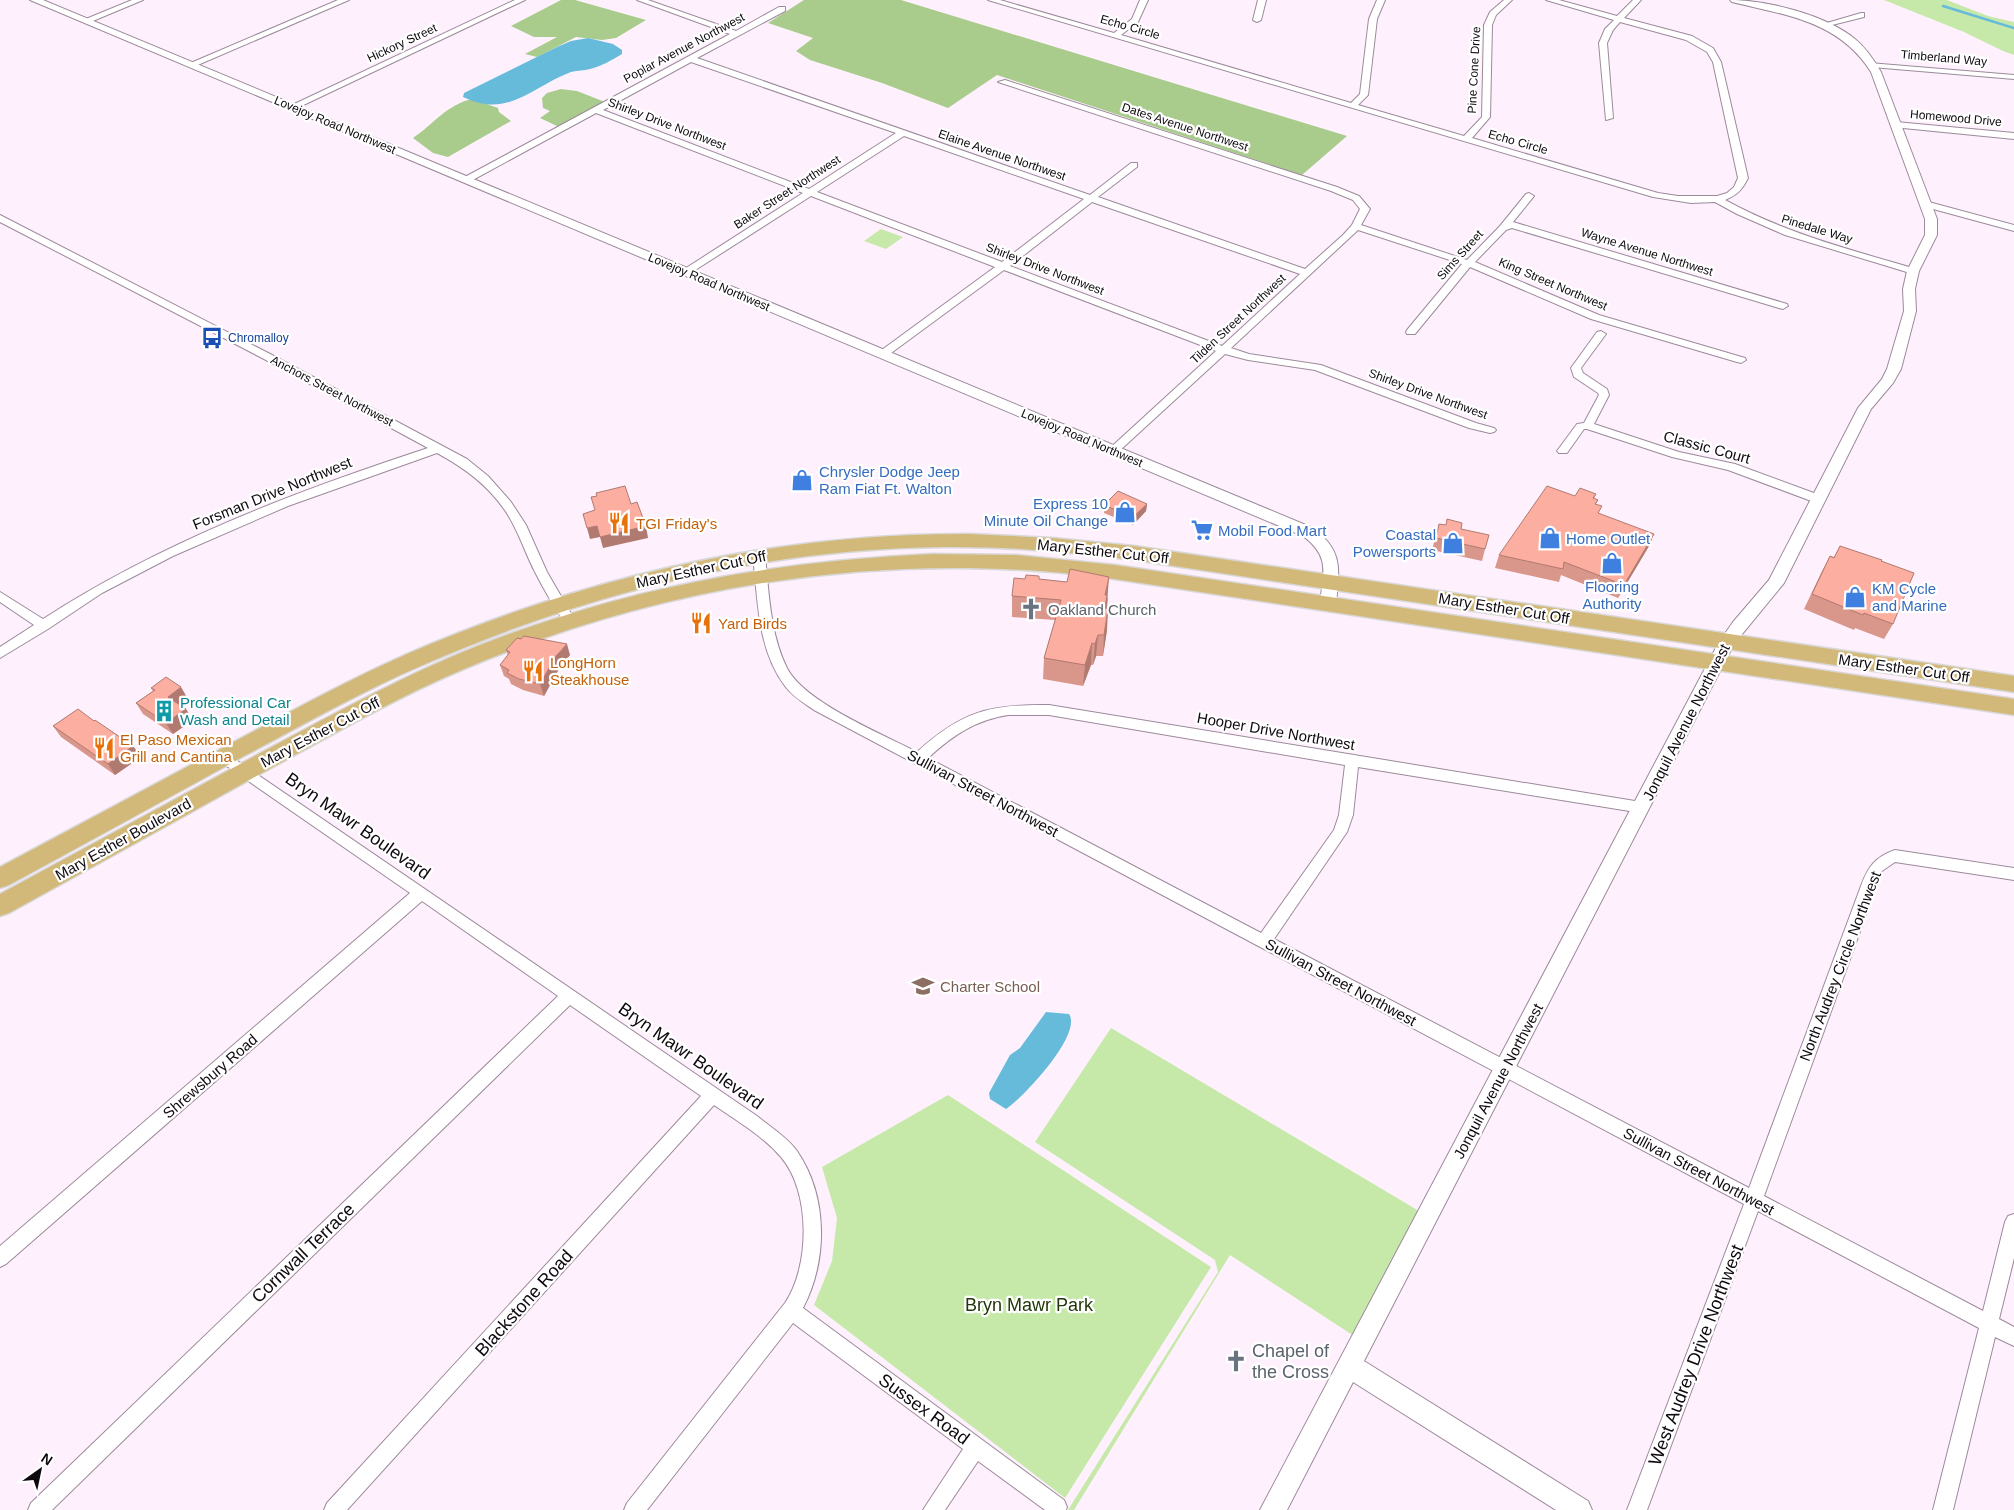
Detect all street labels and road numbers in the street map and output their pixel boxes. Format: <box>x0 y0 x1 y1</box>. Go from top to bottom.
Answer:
street label: Poplar Avenue Northwest <box>621 10 748 86</box>
street label: Echo Circle <box>1099 12 1162 42</box>
street label: Hickory Street <box>365 20 440 65</box>
street label: Pine Cone Drive <box>1465 26 1483 114</box>
street label: Timberland Way <box>1900 47 1988 69</box>
street label: Lovejoy Road Northwest <box>272 93 399 157</box>
street label: Shirley Drive Northwest <box>606 95 729 153</box>
street label: Dates Avenue Northwest <box>1120 100 1250 154</box>
street label: Homewood Drive <box>1910 107 2003 129</box>
street label: Elaine Avenue Northwest <box>936 127 1068 184</box>
street label: Echo Circle <box>1487 127 1550 157</box>
street label: Baker Street Northwest <box>731 152 843 232</box>
street label: Pinedale Way <box>1780 212 1854 246</box>
street label: Wayne Avenue Northwest <box>1579 225 1715 279</box>
street label: Sims Street <box>1434 227 1486 283</box>
street label: Shirley Drive Northwest <box>984 240 1107 298</box>
street label: Lovejoy Road Northwest <box>646 250 773 314</box>
street label: King Street Northwest <box>1497 255 1610 314</box>
street label: Tilden Street Northwest <box>1188 271 1289 367</box>
street label: Anchors Street Northwest <box>268 353 396 430</box>
street label: Shirley Drive Northwest <box>1367 366 1490 422</box>
street label: Lovejoy Road Northwest <box>1019 406 1146 470</box>
street label: Classic Court <box>1662 427 1753 467</box>
street label: Forsman Drive Northwest <box>190 453 355 533</box>
street label: Mary Esther Cut Off <box>1036 536 1170 566</box>
street label: Mary Esther Cut Off <box>635 547 768 591</box>
street label: Mary Esther Cut Off <box>1437 589 1571 627</box>
street label: Jonquil Avenue Northwest <box>1639 640 1733 803</box>
street label: Mary Esther Cut Off <box>1837 650 1971 686</box>
street label: Mary Esther Cut Off <box>258 693 383 771</box>
street label: Hooper Drive Northwest <box>1196 709 1357 753</box>
street label: Sullivan Street Northwest <box>905 746 1062 840</box>
street label: Bryn Mawr Boulevard <box>282 768 434 884</box>
street label: Mary Esther Boulevard <box>52 795 194 883</box>
street label: North Audrey Circle Northwest <box>1796 868 1884 1063</box>
street label: Sullivan Street Northwest <box>1263 935 1420 1029</box>
street label: Bryn Mawr Boulevard <box>615 998 767 1114</box>
street label: Jonquil Avenue Northwest <box>1450 1000 1547 1161</box>
street label: Shrewsbury Road <box>159 1030 261 1122</box>
street label: Sullivan Street Northwest <box>1621 1124 1778 1218</box>
street label: Cornwall Terrace <box>248 1199 358 1307</box>
street label: West Audrey Drive Northwest <box>1645 1242 1747 1468</box>
street label: Blackstone Road <box>471 1246 577 1360</box>
street label: Sussex Road <box>875 1369 973 1449</box>

